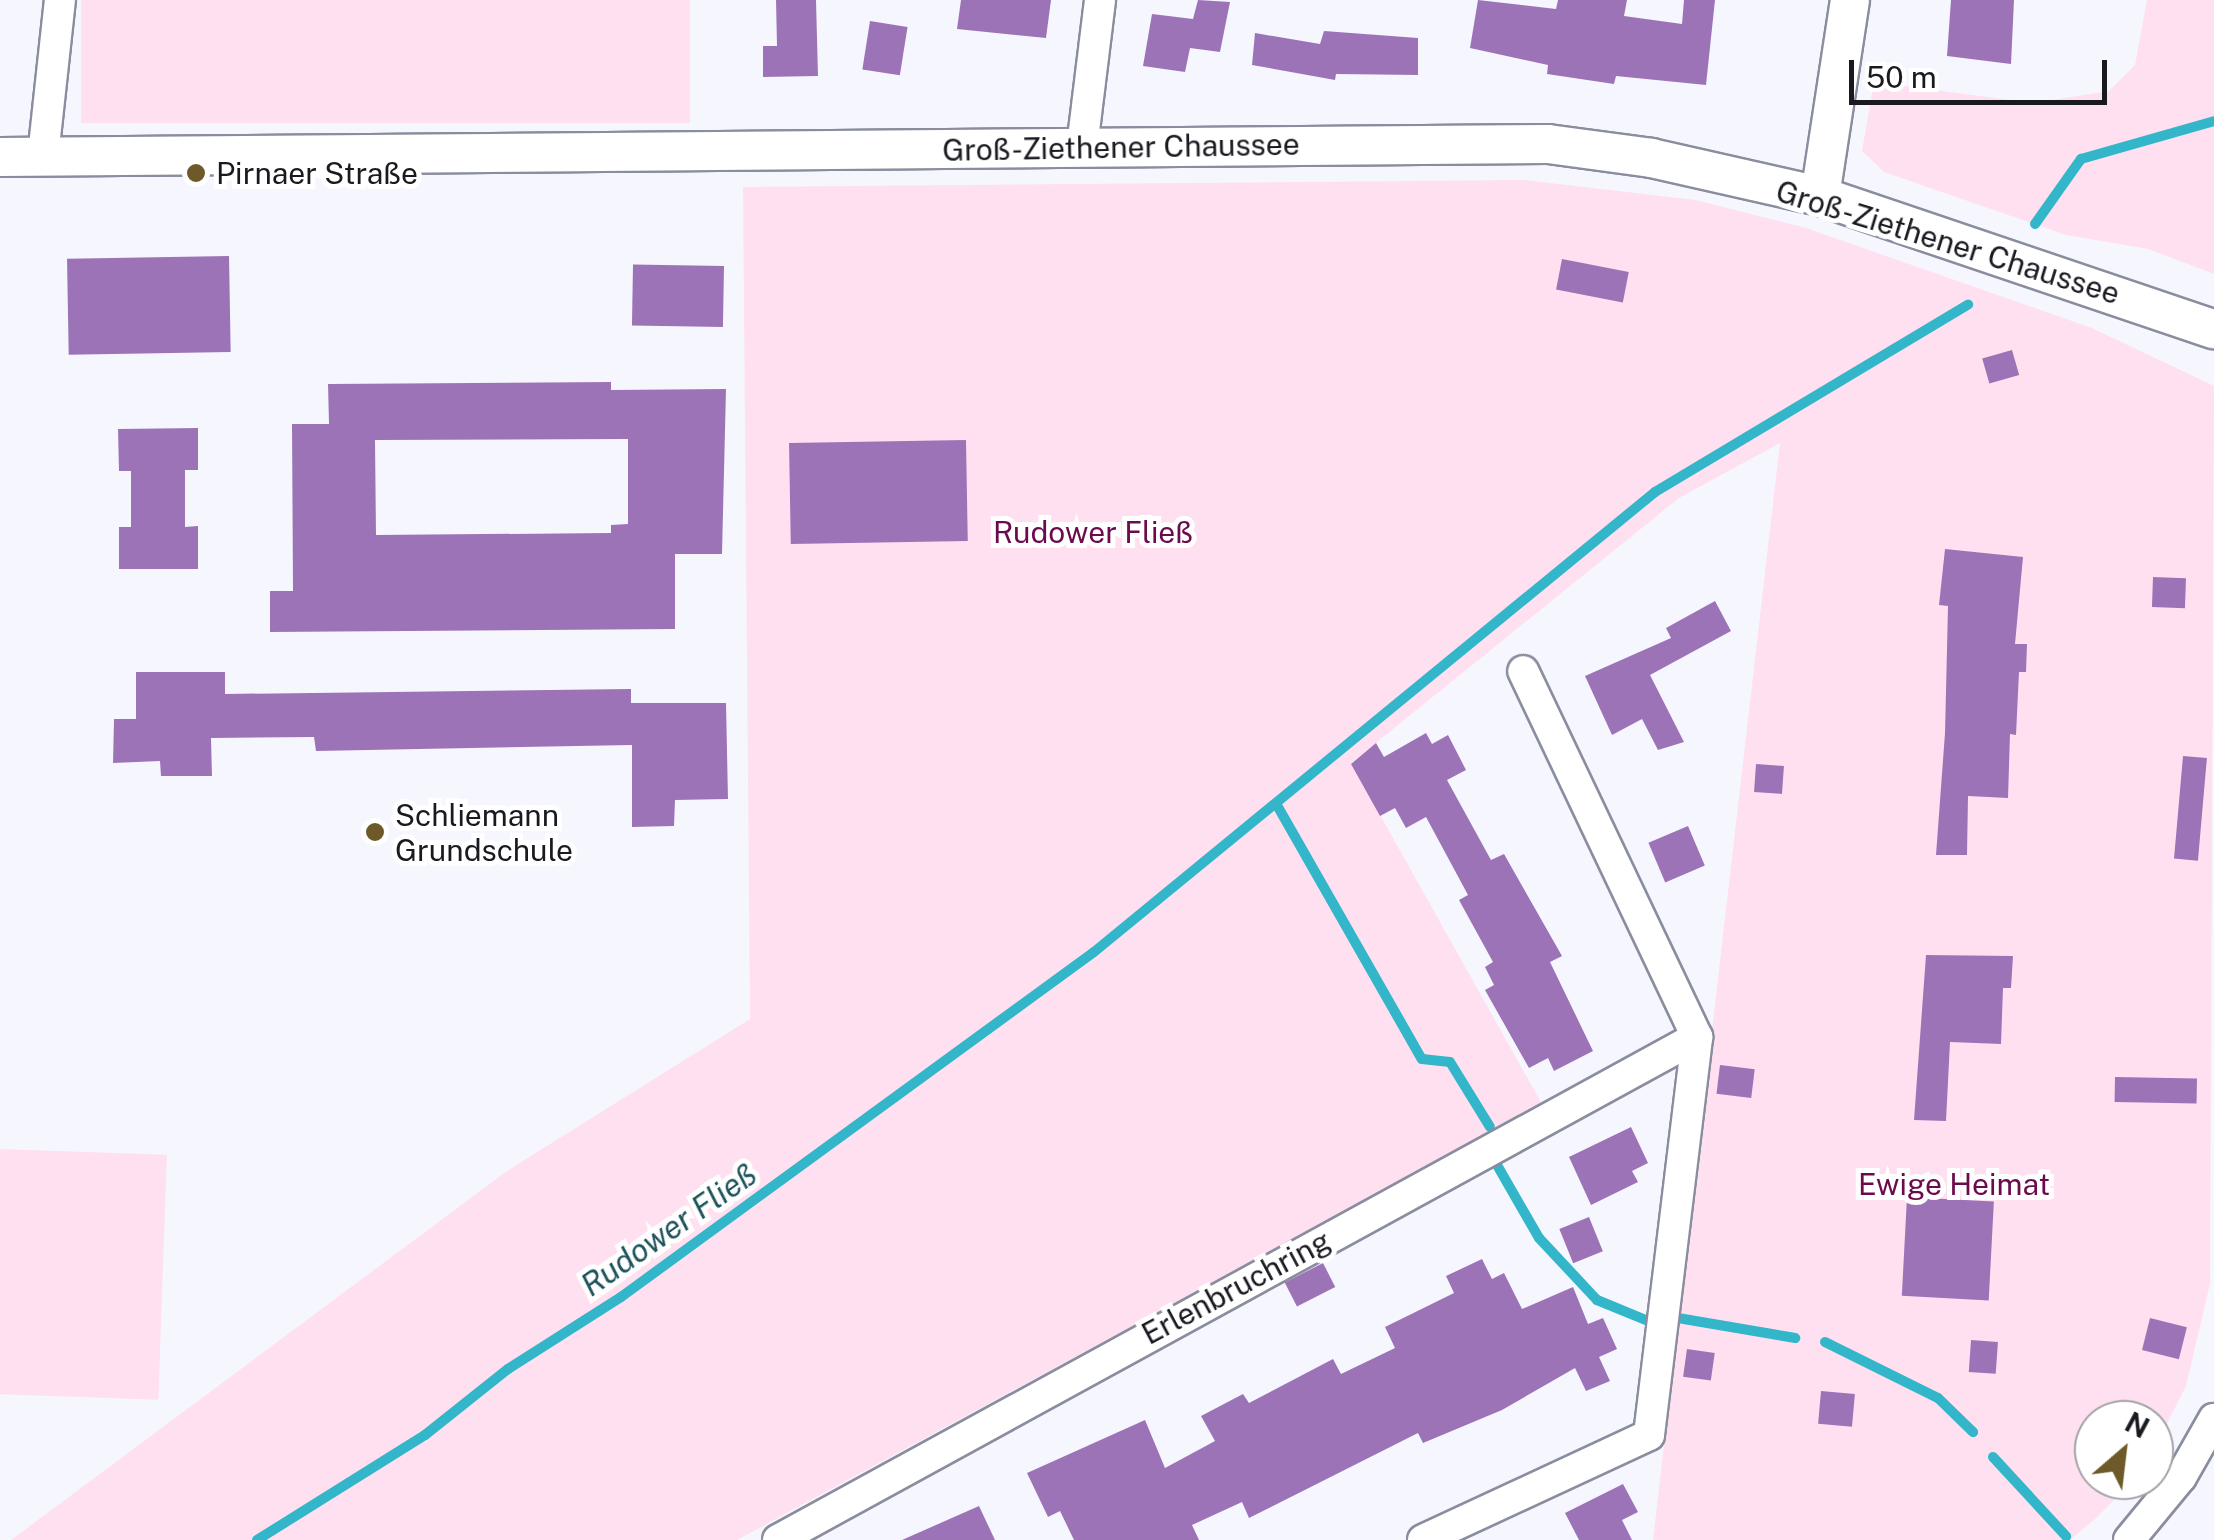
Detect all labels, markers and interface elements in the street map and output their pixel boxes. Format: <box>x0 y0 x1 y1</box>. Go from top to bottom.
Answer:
scale bar <box>1854 40 2112 102</box>
text: 50 m <box>1866 59 1937 95</box>
street label: Groß-Ziethener Chaussee <box>942 126 1300 168</box>
place label: Pirnaer Straße <box>216 155 418 191</box>
marker: Pirnaer Straße <box>185 162 207 184</box>
street label: Groß-Ziethener Chaussee <box>1772 173 2124 311</box>
park label: Rudower Fließ <box>993 514 1193 550</box>
place label: Schliemann Grundschule <box>395 797 573 868</box>
marker: Schliemann Grundschule <box>364 821 386 843</box>
water label: Rudower Fließ <box>574 1155 764 1305</box>
park label: Ewige Heimat <box>1858 1166 2050 1202</box>
street label: Erlenbruchring <box>1136 1222 1336 1352</box>
north arrow <box>2074 1400 2174 1500</box>
text: N <box>2120 1405 2155 1445</box>

